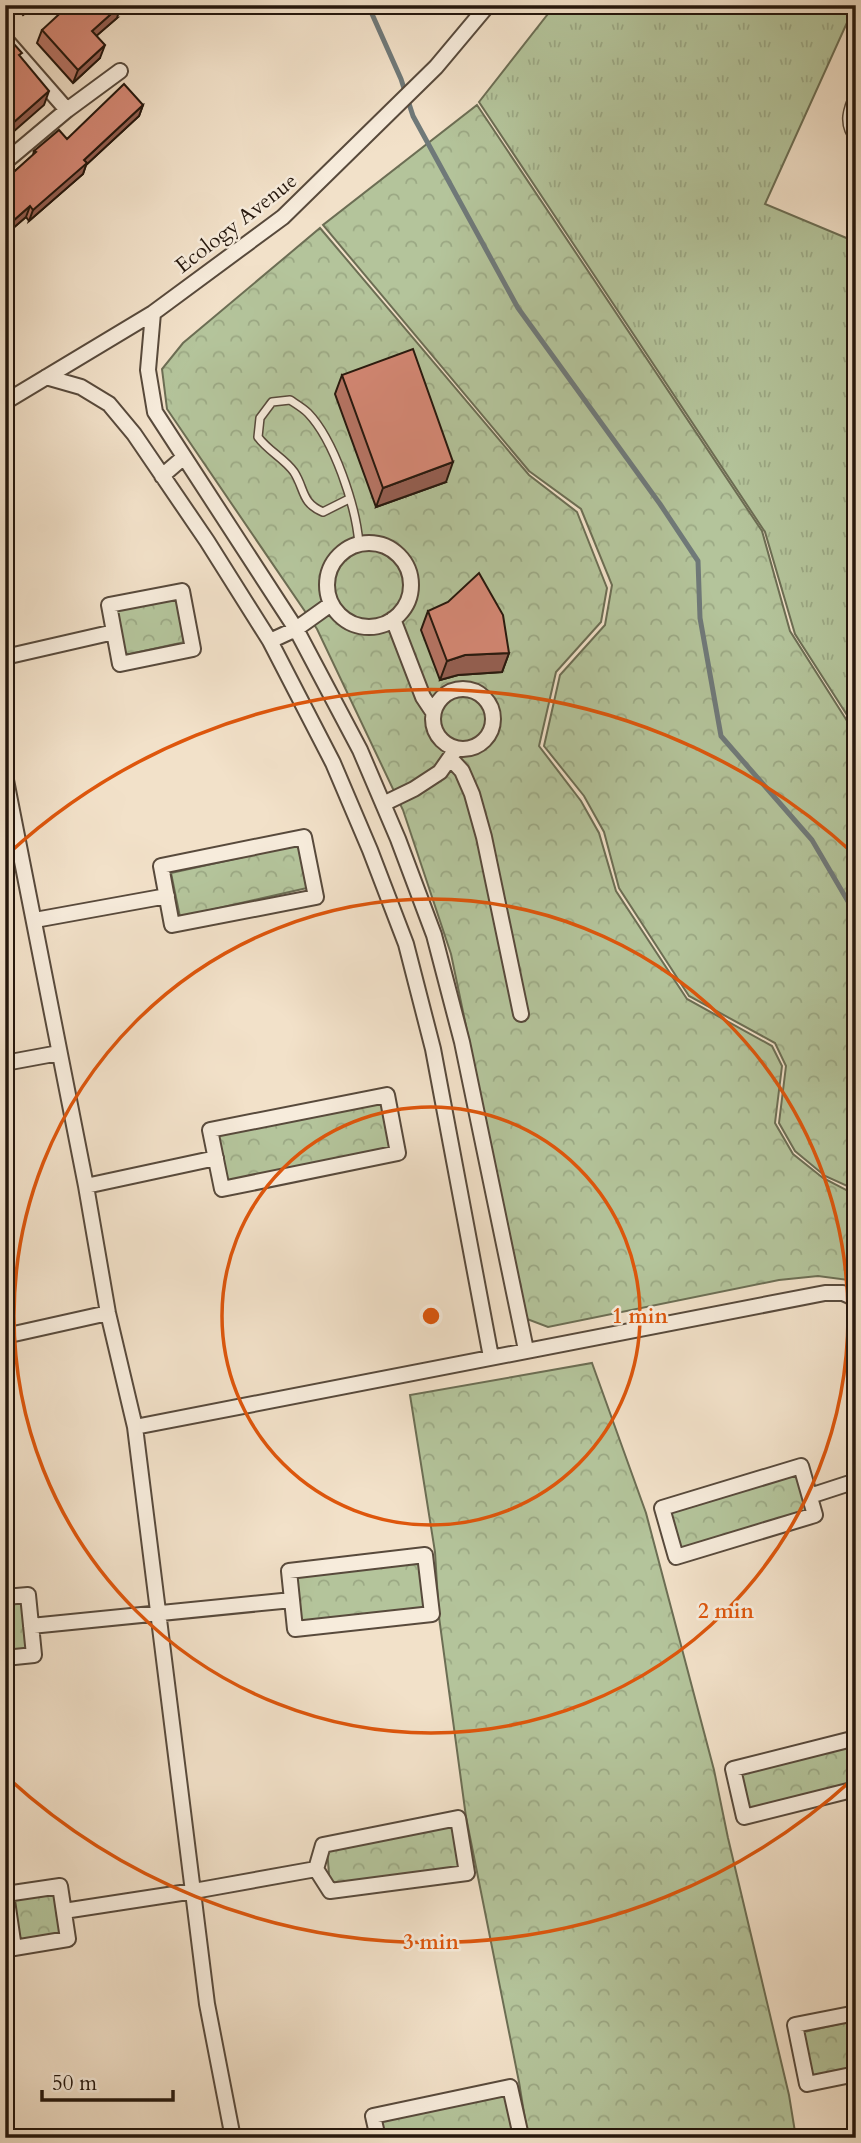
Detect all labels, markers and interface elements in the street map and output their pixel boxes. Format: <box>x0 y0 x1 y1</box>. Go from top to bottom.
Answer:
street label: Ecology Avenue <box>169 167 303 280</box>
text: 1 min <box>612 1302 668 1331</box>
centre of rings <box>419 1304 443 1328</box>
text: 2 min <box>698 1597 754 1626</box>
text: 3 min <box>403 1928 459 1957</box>
scale bar <box>42 2059 173 2103</box>
text: 50 m <box>52 2069 97 2098</box>

